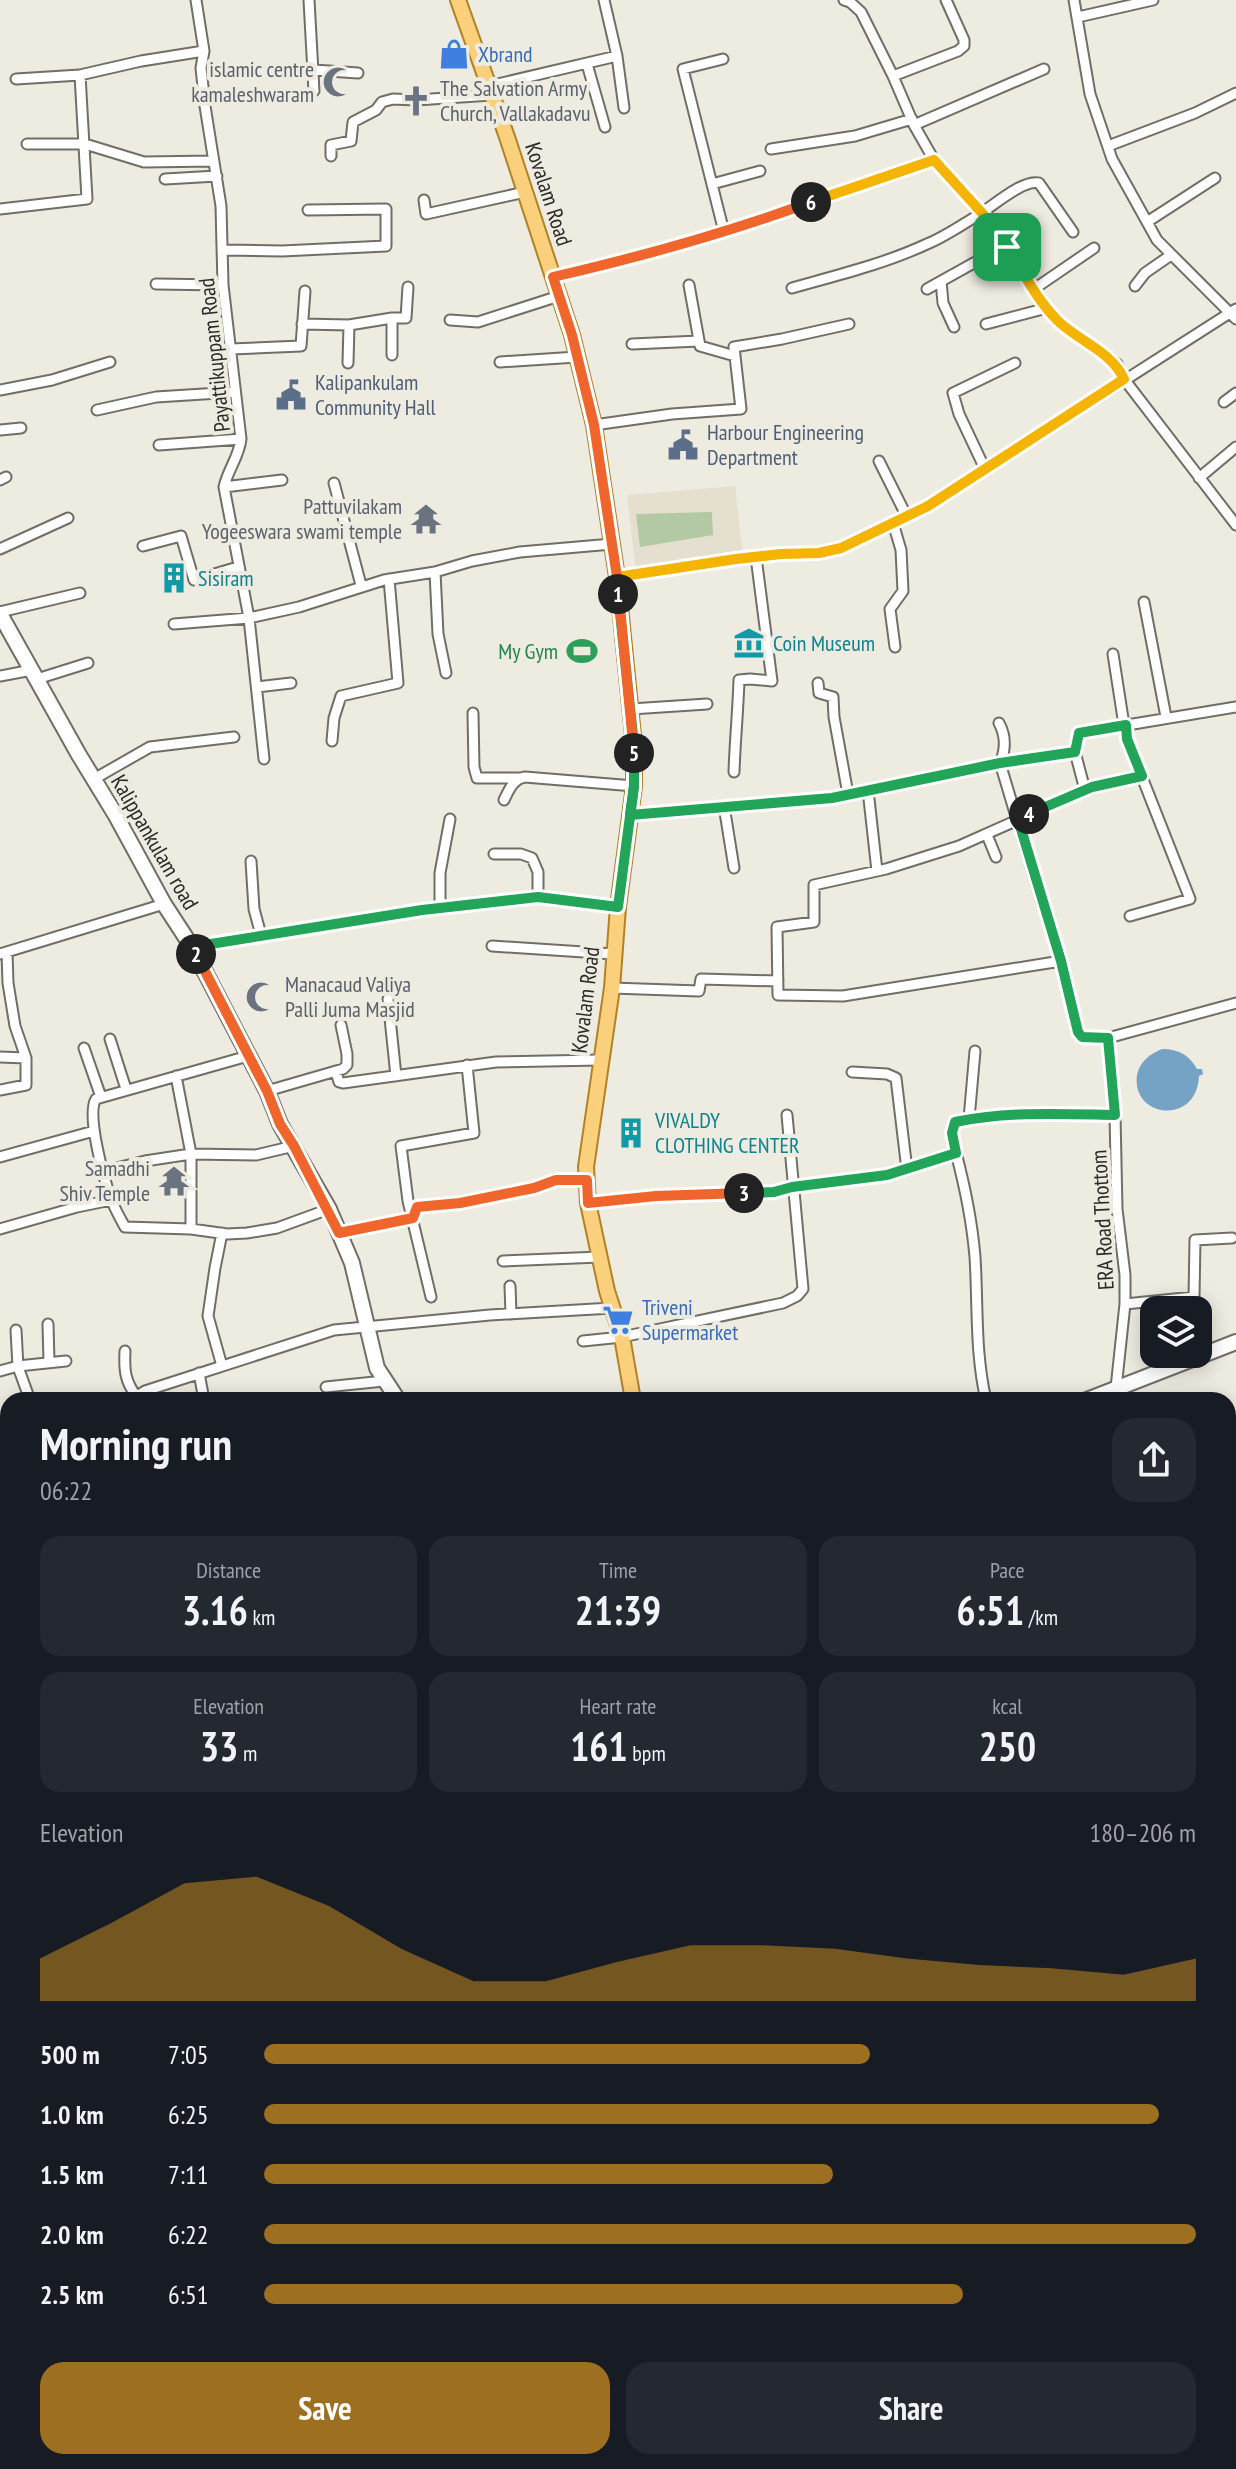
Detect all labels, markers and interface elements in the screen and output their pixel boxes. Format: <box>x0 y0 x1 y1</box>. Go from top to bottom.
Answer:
shop icon: Xbrand <box>437 37 471 71</box>
place label: Xbrand <box>478 40 533 68</box>
place label: islamic centre kamaleshwaram <box>191 55 314 108</box>
mosque icon: islamic centre kamaleshwaram <box>321 65 355 99</box>
place label: The Salvation Army Church, Vallakadavu <box>440 74 591 127</box>
church icon: The Salvation Army Church, Vallakadavu <box>399 84 433 118</box>
street label: Kovalam Road <box>519 139 579 249</box>
pin: 6 <box>791 182 831 222</box>
text: 6 <box>806 188 816 216</box>
pin <box>973 213 1041 281</box>
icon: arrive <box>985 225 1029 269</box>
street label: Payattikuppam Road <box>192 277 236 433</box>
place label: Kalipankulam Community Hall <box>315 368 437 421</box>
public building icon: Kalipankulam Community Hall <box>274 378 308 412</box>
place label: Harbour Engineering Department <box>707 418 864 471</box>
public building icon: Harbour Engineering Department <box>666 428 700 462</box>
place label: Pattuvilakam Yogeeswara swami temple <box>202 492 402 545</box>
temple icon: Pattuvilakam Yogeeswara swami temple <box>409 502 443 536</box>
building icon: Sisiram <box>157 561 191 595</box>
place label: Sisiram <box>198 564 254 592</box>
pin: 1 <box>598 574 638 614</box>
text: 1 <box>613 580 623 608</box>
museum icon: Coin Museum <box>732 626 766 660</box>
place label: Coin Museum <box>773 629 875 657</box>
sports icon: My Gym <box>565 634 599 668</box>
place label: My Gym <box>498 637 558 665</box>
pin: 5 <box>614 733 654 773</box>
text: 5 <box>629 739 639 767</box>
street label: Kalippankulam road <box>105 769 205 915</box>
pin: 4 <box>1009 794 1049 834</box>
text: 4 <box>1024 800 1034 828</box>
pin: 2 <box>176 934 216 974</box>
text: 2 <box>191 940 201 968</box>
street label: Kovalam Road <box>565 945 605 1055</box>
place label: Manacaud Valiya Palli Juma Masjid <box>285 970 415 1023</box>
mosque icon: Manacaud Valiya Palli Juma Masjid <box>244 980 278 1014</box>
place label: VIVALDY CLOTHING CENTER <box>654 1106 799 1159</box>
building icon: VIVALDY CLOTHING CENTER <box>614 1116 648 1150</box>
street label: ERA Road Thottom <box>1084 1149 1120 1291</box>
place label: Samadhi Shiv Temple <box>59 1154 150 1207</box>
temple icon: Samadhi Shiv Temple <box>157 1164 191 1198</box>
pin: 3 <box>724 1173 764 1213</box>
text: 3 <box>739 1179 749 1207</box>
place label: Triveni Supermarket <box>642 1293 738 1346</box>
map controls <box>1140 1296 1212 1368</box>
button: layers <box>1140 1296 1212 1368</box>
supermarket icon: Triveni Supermarket <box>601 1303 635 1337</box>
text: Morning run <box>40 1415 232 1472</box>
button: share <box>1112 1418 1196 1502</box>
text: 06:22 <box>40 1474 92 1507</box>
text: Distance <box>196 1556 261 1584</box>
text: Time <box>599 1556 637 1584</box>
text: Pace <box>990 1556 1025 1584</box>
text: 3.16 <box>182 1584 248 1636</box>
text: 21:39 <box>575 1584 661 1636</box>
text: 6:51 <box>957 1584 1024 1636</box>
text: km <box>248 1603 275 1631</box>
text: /km <box>1024 1603 1058 1631</box>
text: Elevation <box>193 1692 264 1720</box>
text: Heart rate <box>580 1692 656 1720</box>
text: kcal <box>992 1692 1022 1720</box>
text: 33 <box>200 1720 238 1772</box>
text: 161 <box>570 1720 628 1772</box>
text: 250 <box>979 1720 1036 1772</box>
text: m <box>238 1739 257 1767</box>
text: bpm <box>628 1739 666 1767</box>
text: Elevation <box>40 1816 123 1849</box>
text: 180–206 m <box>1090 1816 1196 1849</box>
text: 500 m <box>40 2038 100 2071</box>
text: 7:05 <box>168 2038 208 2071</box>
text: 1.0 km <box>40 2098 104 2131</box>
text: 6:25 <box>168 2098 208 2131</box>
text: 1.5 km <box>40 2158 104 2191</box>
text: 7:11 <box>168 2158 208 2191</box>
text: 2.0 km <box>40 2218 104 2251</box>
text: 6:22 <box>168 2218 208 2251</box>
text: 2.5 km <box>40 2278 104 2311</box>
text: 6:51 <box>168 2278 208 2311</box>
button: Save <box>40 2362 610 2454</box>
button: Share <box>626 2362 1196 2454</box>

